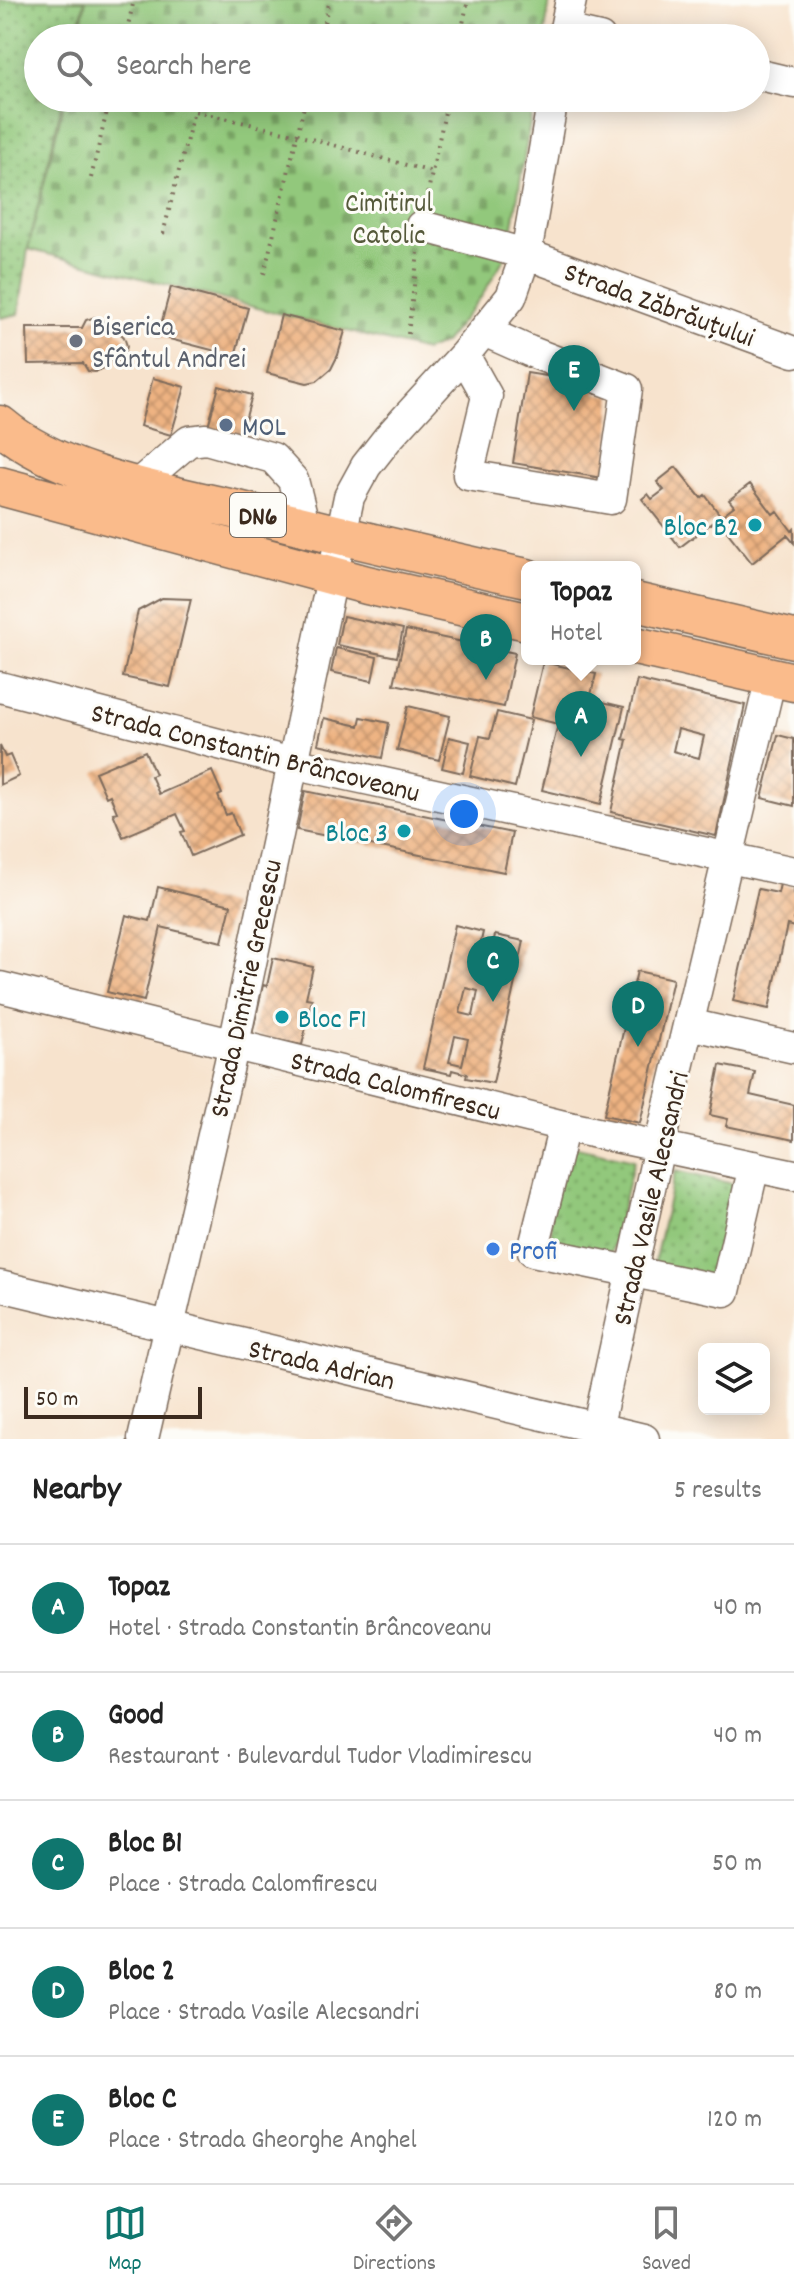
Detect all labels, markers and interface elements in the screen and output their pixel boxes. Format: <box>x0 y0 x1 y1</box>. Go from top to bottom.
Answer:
search box <box>24 24 770 112</box>
icon: search <box>52 46 96 90</box>
text: Search here <box>116 47 252 90</box>
park label: Cimitirul Catolic <box>345 186 433 258</box>
street label: Strada Zăbrăuțului <box>557 255 759 361</box>
place label: Biserica Sfântul Andrei <box>92 310 246 382</box>
marker: Biserica Sfântul Andrei <box>67 332 85 350</box>
pin: E <box>548 345 600 411</box>
place label: MOL <box>242 410 286 450</box>
marker: MOL <box>217 416 235 434</box>
road number: DN6 <box>230 493 286 537</box>
place label: Bloc B2 <box>663 510 739 550</box>
marker: Bloc B2 <box>746 516 764 534</box>
popup <box>521 561 641 665</box>
text: Topaz <box>550 573 612 616</box>
pin: B <box>460 614 512 680</box>
text: Hotel <box>550 616 602 653</box>
pin: A <box>555 691 607 757</box>
street label: Strada Constantin Brâncoveanu <box>86 696 423 816</box>
your location <box>444 794 484 834</box>
place label: Bloc 3 <box>326 816 388 856</box>
marker: Bloc 3 <box>395 822 413 840</box>
street label: Strada Dimitrie Grecescu <box>202 856 296 1122</box>
pin: C <box>467 936 519 1002</box>
pin: D <box>612 981 664 1047</box>
place label: Bloc F1 <box>298 1002 367 1042</box>
marker: Bloc F1 <box>273 1008 291 1026</box>
street label: Strada Calomfirescu <box>286 1043 504 1134</box>
street label: Strada Vasile Alecsandri <box>605 1068 703 1330</box>
place label: Profi <box>509 1234 558 1274</box>
marker: Profi <box>484 1240 502 1258</box>
street label: Strada Adrian <box>244 1332 398 1404</box>
map controls <box>698 1343 770 1415</box>
button: layers <box>698 1343 770 1415</box>
scale bar <box>24 1383 202 1419</box>
text: 50 m <box>36 1385 78 1416</box>
text: Nearby <box>32 1467 121 1516</box>
text: 5 results <box>674 1473 762 1510</box>
text: Topaz <box>108 1568 170 1611</box>
text: A <box>51 1590 65 1627</box>
text: 40 m <box>713 1590 762 1627</box>
text: Hotel · Strada Constantin Brâncoveanu <box>108 1611 491 1648</box>
text: Good <box>108 1696 164 1739</box>
text: B <box>52 1718 64 1755</box>
text: 40 m <box>713 1718 762 1755</box>
text: Restaurant · Bulevardul Tudor Vladimirescu <box>108 1739 532 1776</box>
text: Bloc B1 <box>108 1824 182 1867</box>
text: C <box>52 1846 64 1883</box>
text: 50 m <box>712 1846 762 1883</box>
text: Place · Strada Calomfirescu <box>108 1867 378 1904</box>
text: Bloc 2 <box>108 1952 175 1995</box>
text: D <box>51 1974 65 2011</box>
text: 80 m <box>714 1974 762 2011</box>
text: Place · Strada Vasile Alecsandri <box>108 1995 419 2032</box>
text: Bloc C <box>108 2080 176 2123</box>
text: E <box>52 2102 64 2139</box>
text: 120 m <box>707 2102 762 2139</box>
text: Place · Strada Gheorghe Anghel <box>108 2123 417 2160</box>
tab: Map <box>103 2201 147 2280</box>
tab: Directions <box>353 2201 436 2280</box>
tab: Saved <box>642 2201 691 2280</box>

